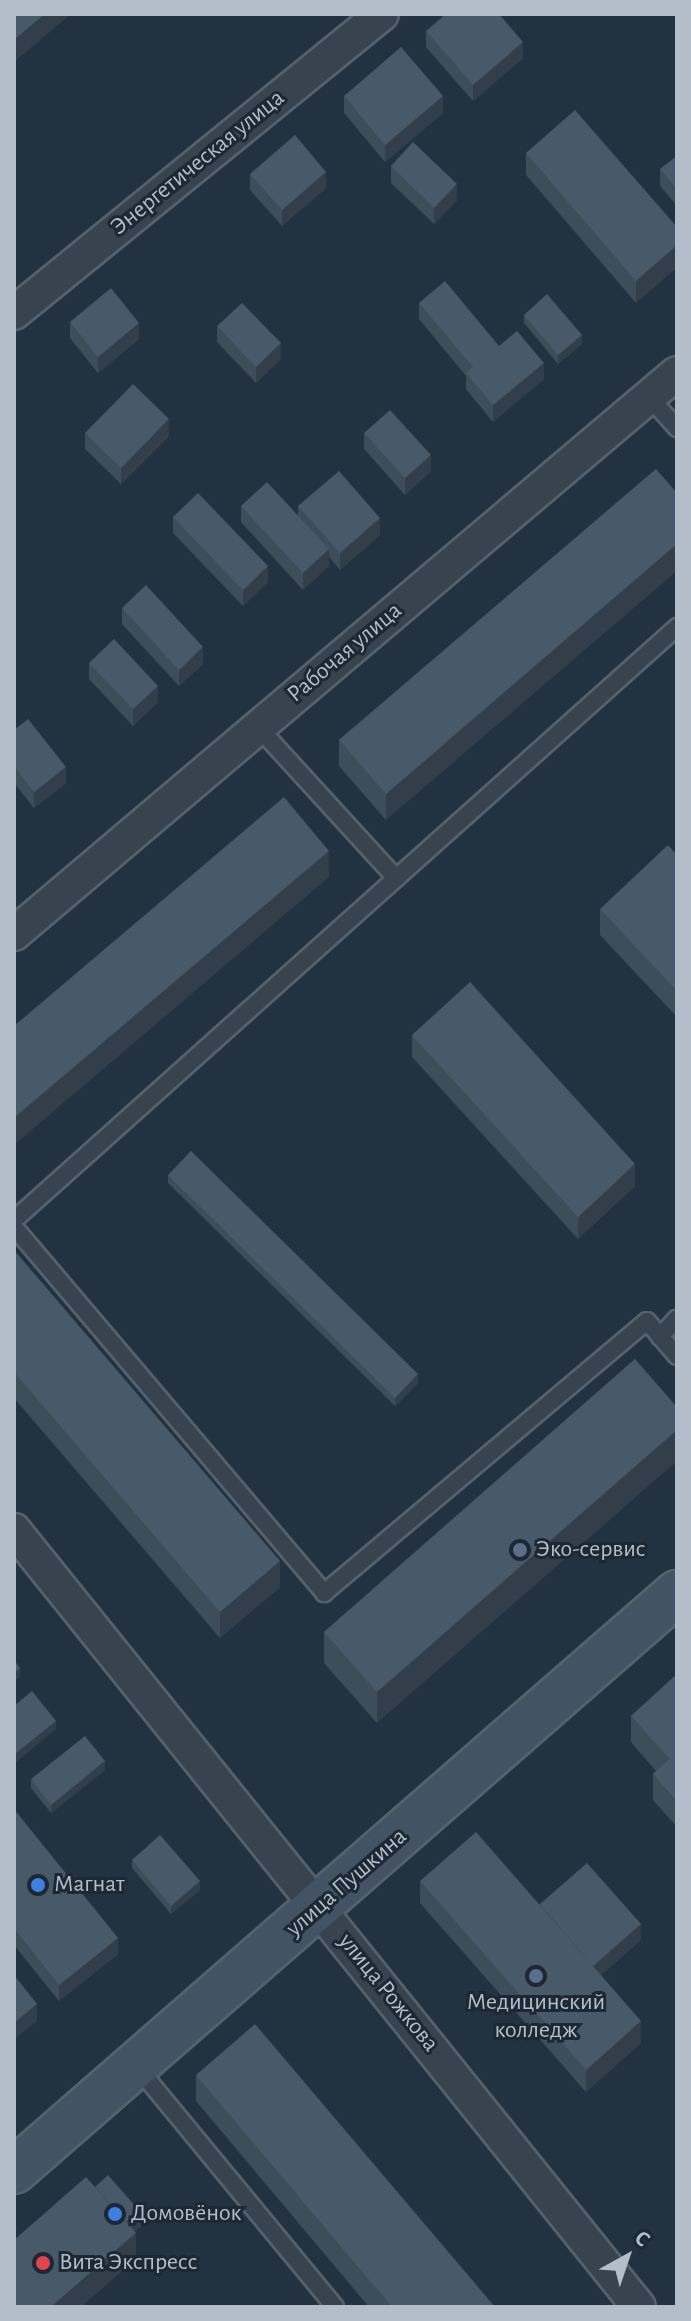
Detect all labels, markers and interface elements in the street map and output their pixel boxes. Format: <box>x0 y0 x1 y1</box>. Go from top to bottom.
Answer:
street label: Энергетическая улица <box>105 84 291 242</box>
street label: Рабочая улица <box>282 597 408 709</box>
place label: Эко-сервис <box>536 1536 646 1564</box>
marker: Эко-сервис <box>511 1541 529 1559</box>
street label: улица Пушкина <box>281 1823 413 1943</box>
place label: Магнат <box>54 1871 125 1899</box>
marker: Магнат <box>29 1876 47 1894</box>
street label: улица Рожкова <box>332 1928 444 2058</box>
marker: Медицинский колледж <box>527 1967 545 1985</box>
place label: Медицинский колледж <box>467 1989 605 2045</box>
place label: Домовёнок <box>131 2200 241 2228</box>
marker: Домовёнок <box>106 2205 124 2223</box>
north arrow <box>587 2217 667 2297</box>
text: С <box>631 2226 654 2251</box>
place label: Вита Экспресс <box>59 2249 198 2277</box>
marker: Вита Экспресс <box>34 2254 52 2272</box>

